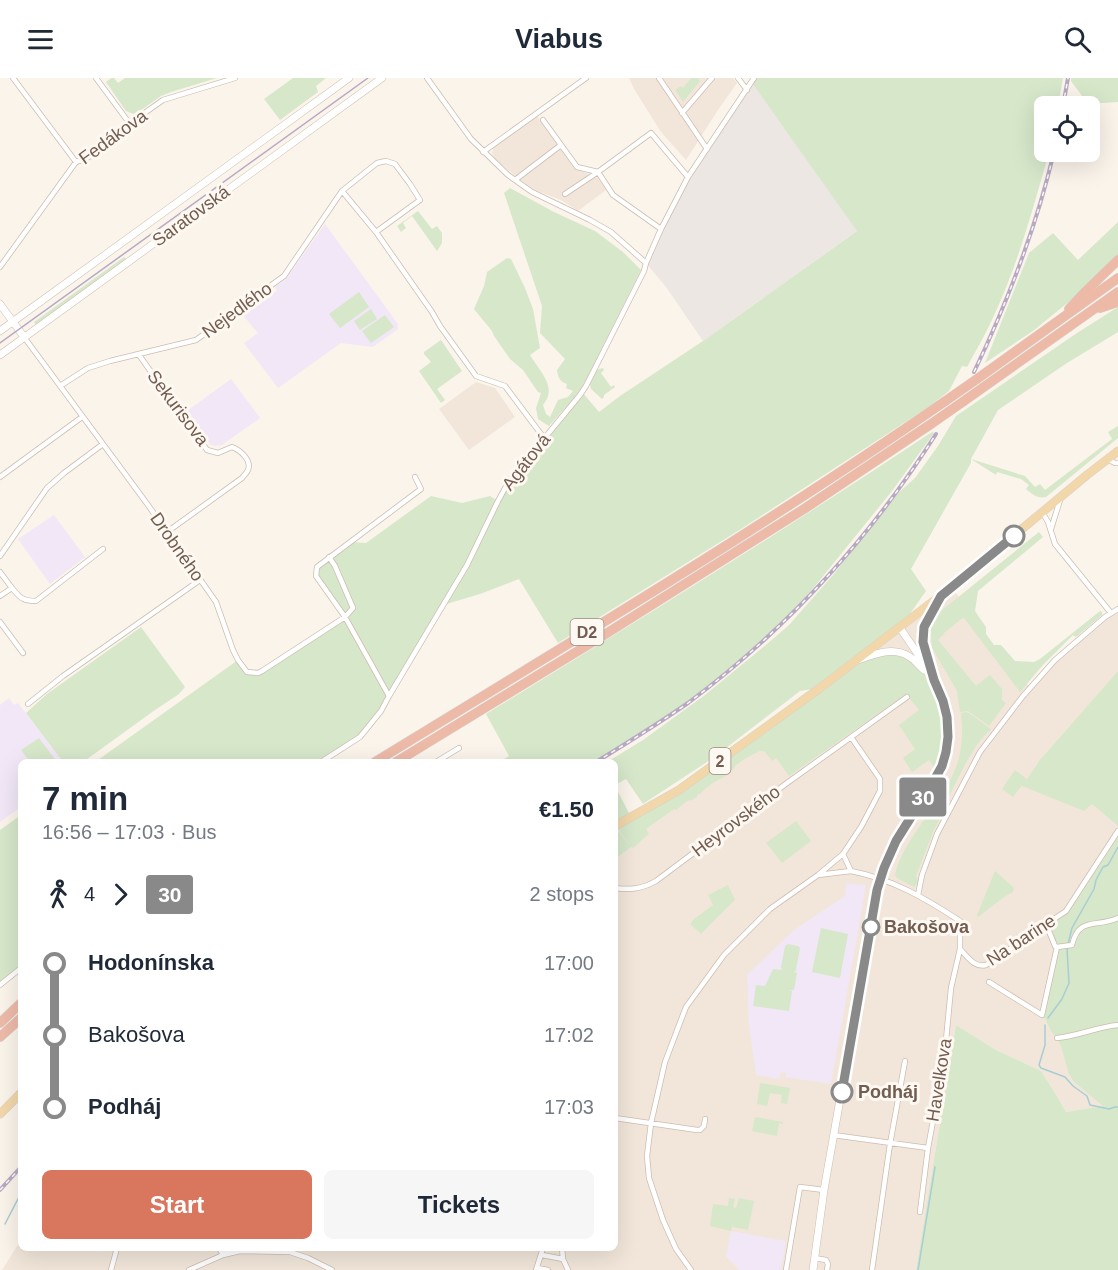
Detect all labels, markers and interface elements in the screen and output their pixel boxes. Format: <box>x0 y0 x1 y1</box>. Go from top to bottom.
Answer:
icon: menu <box>24 23 57 56</box>
icon: search <box>1061 23 1094 56</box>
text: Viabus <box>515 24 603 54</box>
map controls <box>1034 96 1100 162</box>
button: locate <box>1034 96 1100 162</box>
street label: Fedákova <box>75 105 152 168</box>
street label: Saratovská <box>149 181 234 251</box>
street label: Nejedlého <box>198 278 276 342</box>
street label: Sekurisova <box>143 366 213 450</box>
street label: Agátová <box>498 429 555 494</box>
street label: Drobného <box>146 509 208 585</box>
unlabelled marker <box>1003 525 1025 547</box>
road number: D2 <box>570 619 604 645</box>
road number: 2 <box>710 748 730 774</box>
line badge: 30 <box>896 778 950 816</box>
text: 7 min <box>42 780 128 817</box>
street label: Heyrovského <box>688 781 784 861</box>
text: 30 <box>911 786 935 809</box>
text: €1.50 <box>539 797 594 822</box>
text: 16:56 – 17:03 · Bus <box>42 821 217 843</box>
icon: walk <box>42 878 75 911</box>
icon: forward <box>104 878 137 911</box>
text: 4 <box>84 883 95 905</box>
text: 30 <box>158 883 181 906</box>
text: 2 stops <box>530 883 594 905</box>
street label: Na barine <box>983 910 1059 970</box>
place label: Bakošova <box>884 917 970 937</box>
marker: Bakošova <box>862 918 880 936</box>
text: Hodonínska <box>88 950 214 975</box>
text: 17:00 <box>544 952 594 974</box>
text: Bakošova <box>88 1022 185 1047</box>
text: 17:02 <box>544 1024 594 1046</box>
street label: Havelkova <box>923 1036 956 1123</box>
marker: Podháj <box>831 1081 853 1103</box>
place label: Podháj <box>858 1082 918 1102</box>
text: Podháj <box>88 1094 161 1119</box>
text: 17:03 <box>544 1096 594 1118</box>
button: Start <box>42 1170 312 1239</box>
button: Tickets <box>324 1170 594 1239</box>

